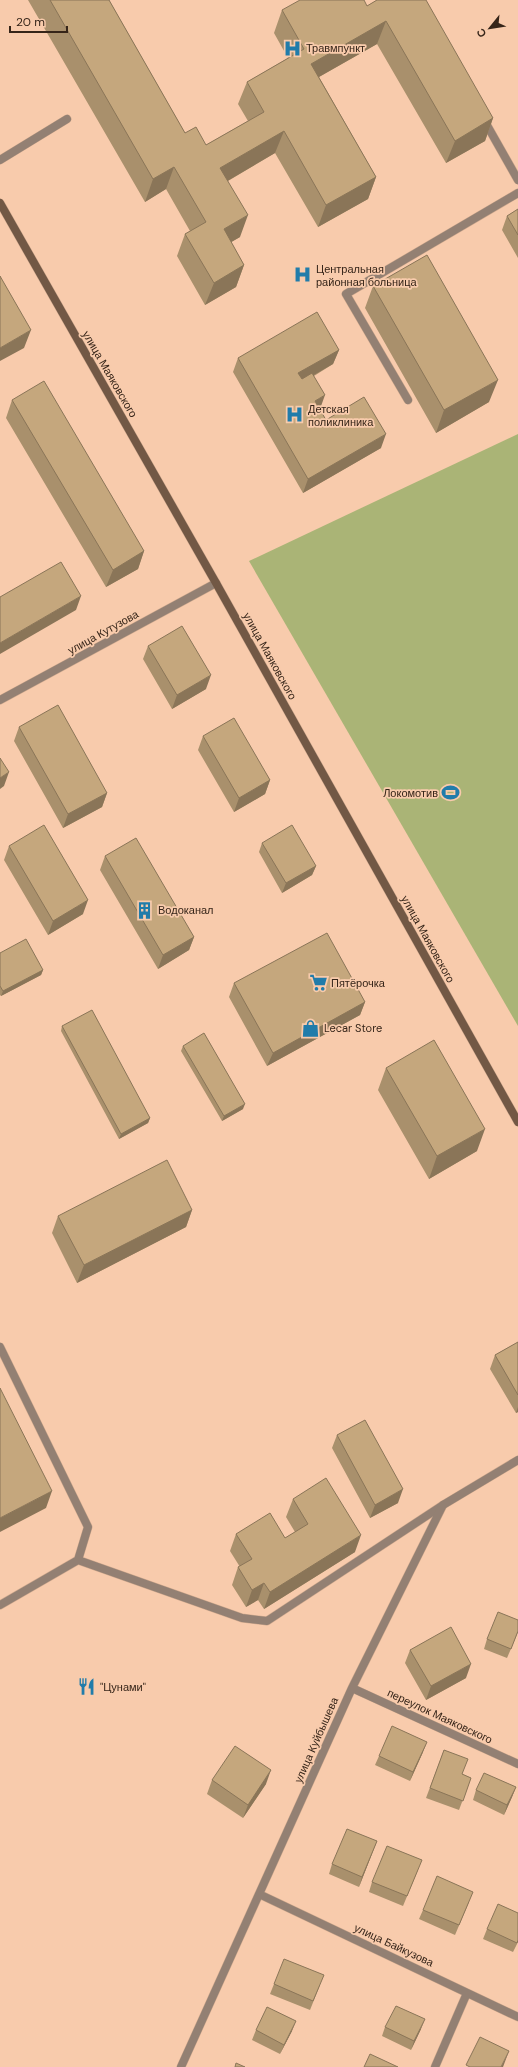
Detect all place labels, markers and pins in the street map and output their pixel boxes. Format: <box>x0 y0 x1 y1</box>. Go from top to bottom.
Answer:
hospital icon: Травмпункт <box>283 38 303 58</box>
place label: Травмпункт <box>306 41 365 55</box>
place label: Центральная районная больница <box>316 262 417 289</box>
hospital icon: Центральная районная больница <box>293 265 313 285</box>
place label: Детская поликлиника <box>308 402 374 429</box>
hospital icon: Детская поликлиника <box>285 405 305 425</box>
sports icon: Локомотив <box>441 783 461 803</box>
place label: Локомотив <box>383 786 438 800</box>
building icon: Водоканал <box>135 900 155 920</box>
place label: Водоканал <box>158 903 214 917</box>
supermarket icon: Пятёрочка <box>308 973 328 993</box>
place label: Пятёрочка <box>331 976 386 990</box>
shop icon: Lecar Store <box>301 1018 321 1038</box>
place label: Lecar Store <box>324 1021 382 1035</box>
restaurant icon: "Цунами" <box>77 1677 97 1697</box>
place label: "Цунами" <box>100 1680 146 1694</box>

